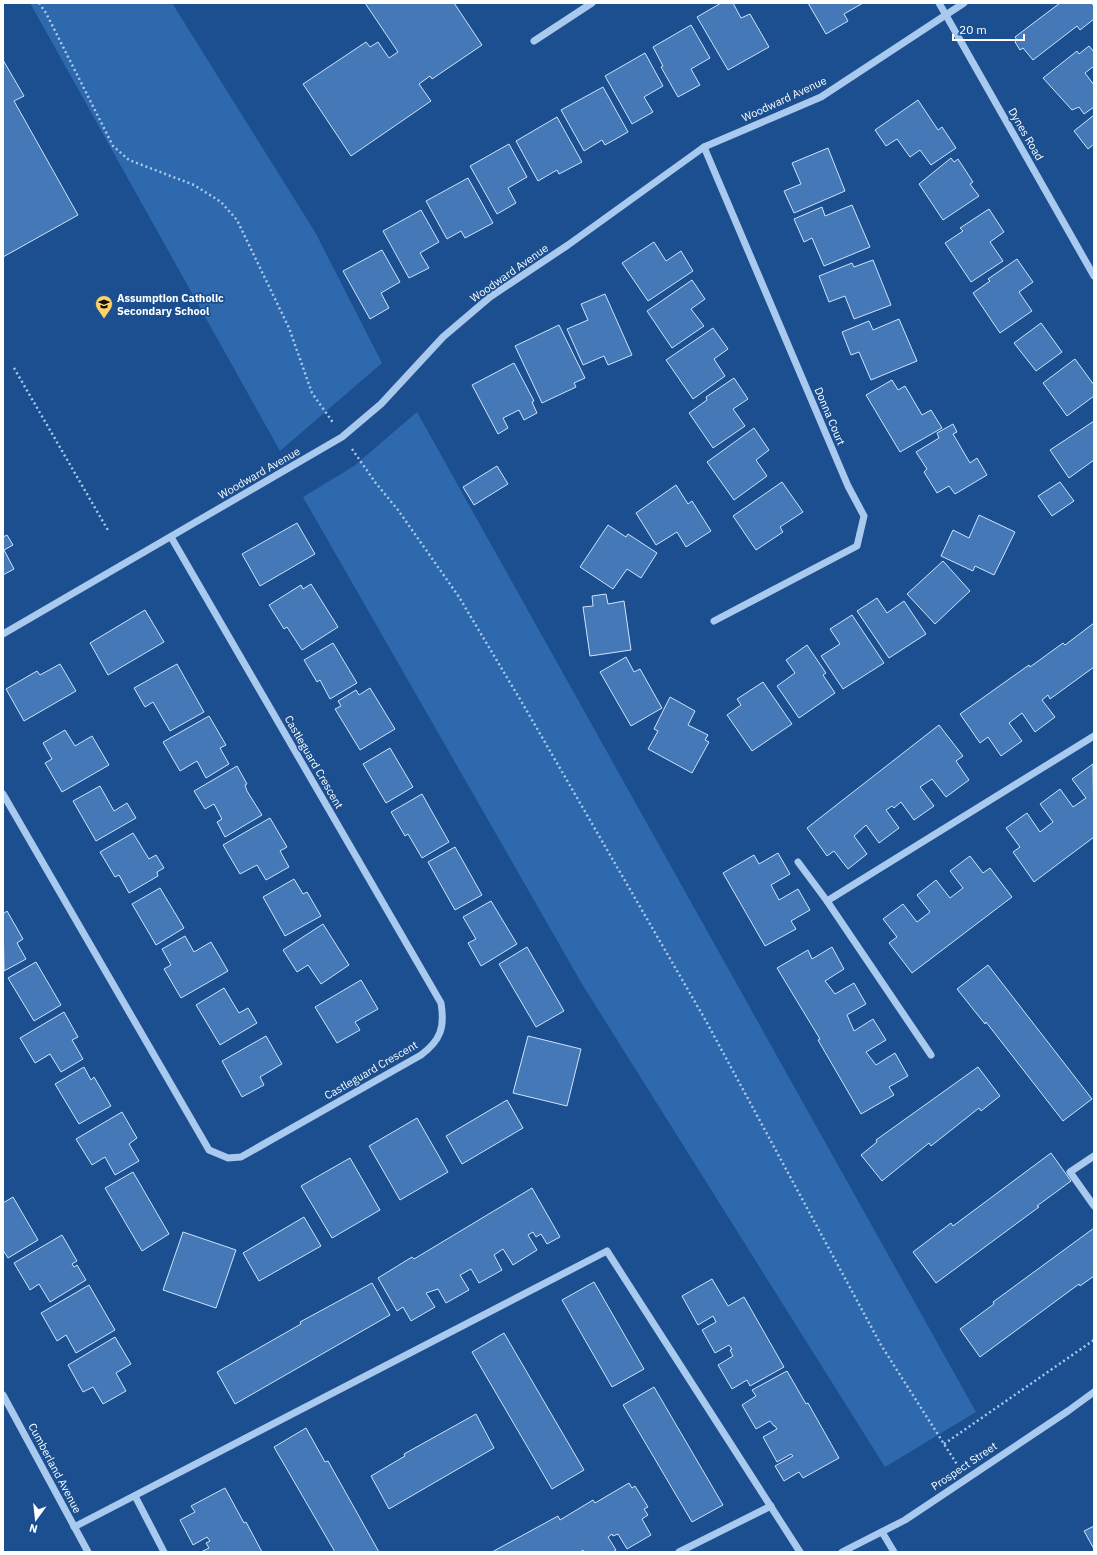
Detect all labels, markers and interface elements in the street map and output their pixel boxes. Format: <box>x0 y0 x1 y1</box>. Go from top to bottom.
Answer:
scale bar <box>953 16 1024 42</box>
text: 20 m <box>959 22 987 37</box>
street label: Woodward Avenue <box>739 73 829 125</box>
street label: Dynes Road <box>1005 105 1047 163</box>
street label: Woodward Avenue <box>467 241 551 305</box>
place label: Assumption Catholic Secondary School <box>117 291 224 318</box>
school or university icon: Assumption Catholic Secondary School <box>94 294 114 319</box>
street label: Donna Court <box>812 385 849 447</box>
street label: Woodward Avenue <box>216 444 302 502</box>
street label: Castleguard Crescent <box>282 713 347 811</box>
street label: Castleguard Crescent <box>322 1037 420 1102</box>
street label: Cumberland Avenue <box>25 1421 85 1515</box>
street label: Prospect Street <box>928 1439 1000 1493</box>
north arrow <box>16 1499 56 1539</box>
text: N <box>28 1521 39 1536</box>

